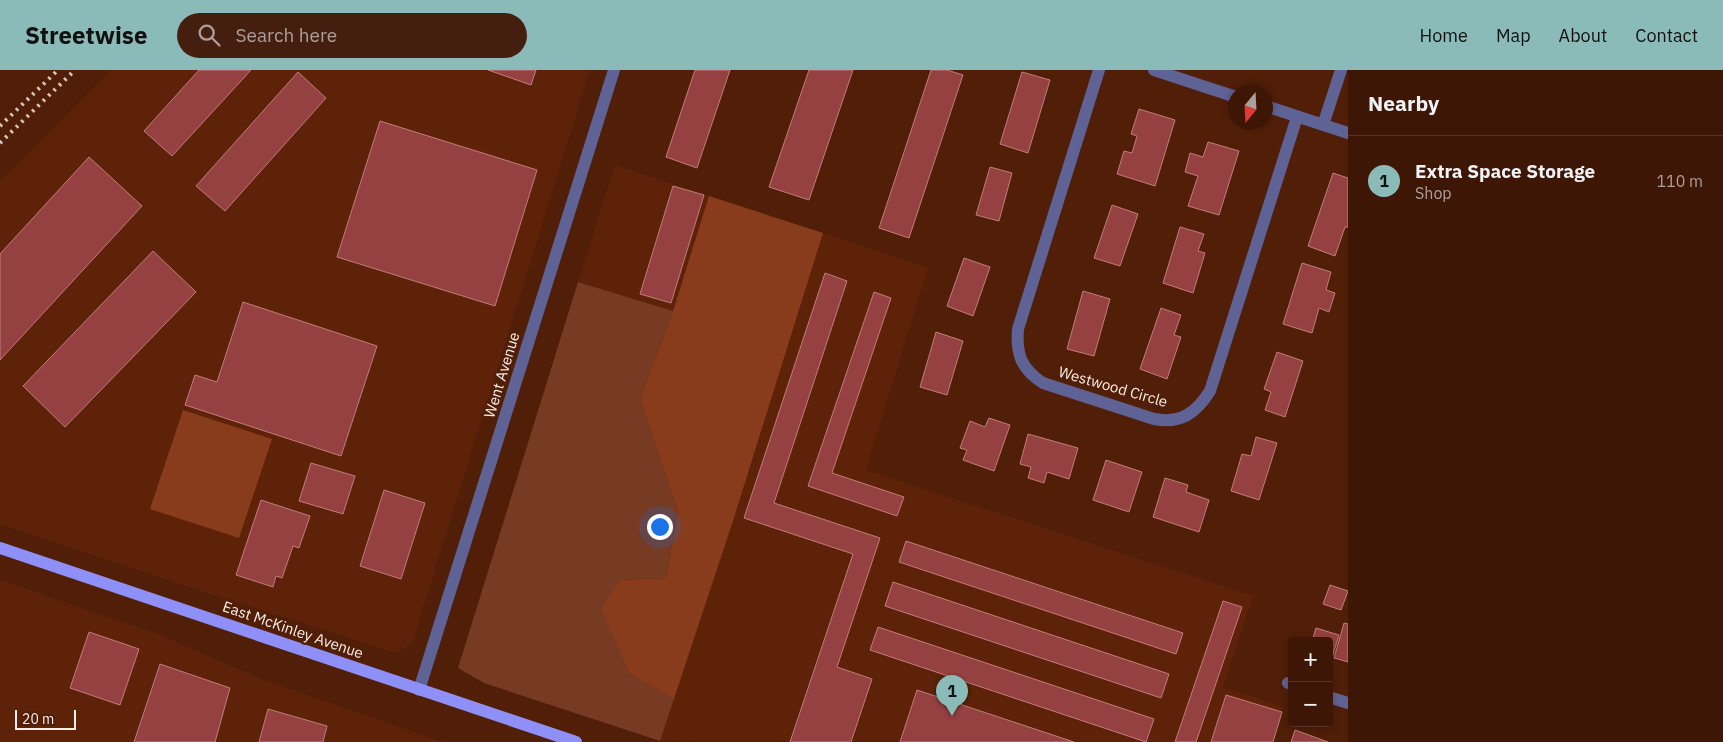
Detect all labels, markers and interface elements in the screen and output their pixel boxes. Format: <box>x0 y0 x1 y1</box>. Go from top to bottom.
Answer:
search box <box>177 13 527 58</box>
text: Streetwise <box>25 19 147 51</box>
icon: search <box>195 21 223 49</box>
text: Search here <box>235 23 337 47</box>
text: Home <box>1420 24 1468 47</box>
text: Map <box>1496 24 1531 47</box>
text: About <box>1559 24 1607 47</box>
text: Contact <box>1635 24 1698 47</box>
north arrow <box>1228 85 1273 130</box>
text: Nearby <box>1368 89 1439 117</box>
text: Extra Space Storage <box>1415 159 1595 183</box>
text: 1 <box>1379 171 1389 191</box>
text: 110 m <box>1656 171 1703 191</box>
text: Shop <box>1415 183 1452 203</box>
street label: Went Avenue <box>479 330 524 420</box>
street label: Westwood Circle <box>1056 362 1170 411</box>
your location <box>647 514 673 540</box>
street label: East McKinley Avenue <box>220 597 366 663</box>
map controls <box>1288 637 1333 727</box>
button: + <box>1288 637 1333 682</box>
pin: 1 <box>936 675 968 716</box>
button: − <box>1288 682 1333 727</box>
scale bar <box>15 707 76 730</box>
text: 20 m <box>22 710 54 728</box>

